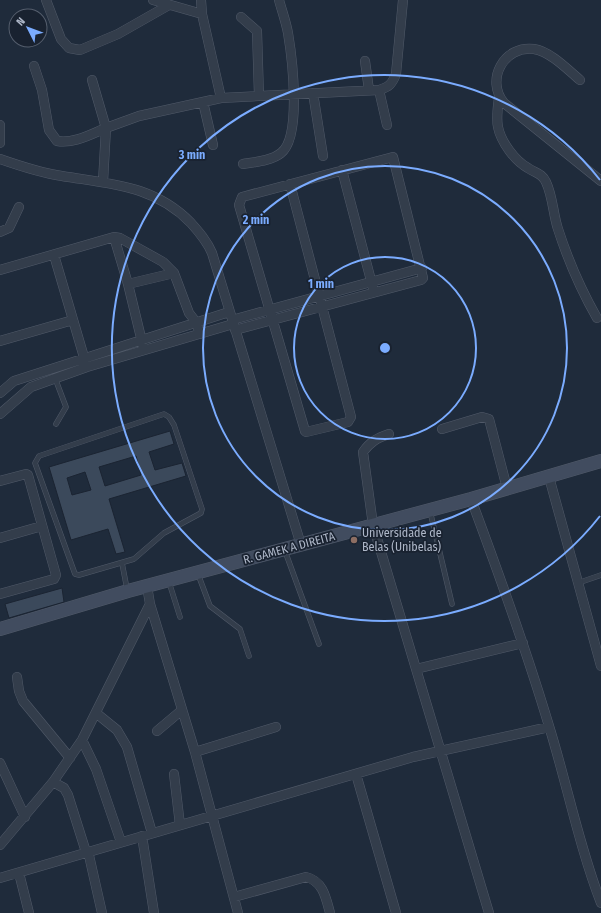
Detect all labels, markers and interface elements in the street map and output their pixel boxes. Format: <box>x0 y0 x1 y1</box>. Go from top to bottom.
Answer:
north arrow <box>8 8 48 48</box>
text: N <box>14 15 28 28</box>
text: 3 min <box>178 148 205 162</box>
text: 2 min <box>242 213 269 227</box>
text: 1 min <box>308 277 334 291</box>
centre of rings <box>378 341 392 355</box>
place label: Universidade de Belas (Unibelas) <box>362 526 442 554</box>
street label: R. GAMEK A DIREITA <box>242 529 337 567</box>
marker: Universidade de Belas (Unibelas) <box>349 535 359 545</box>

